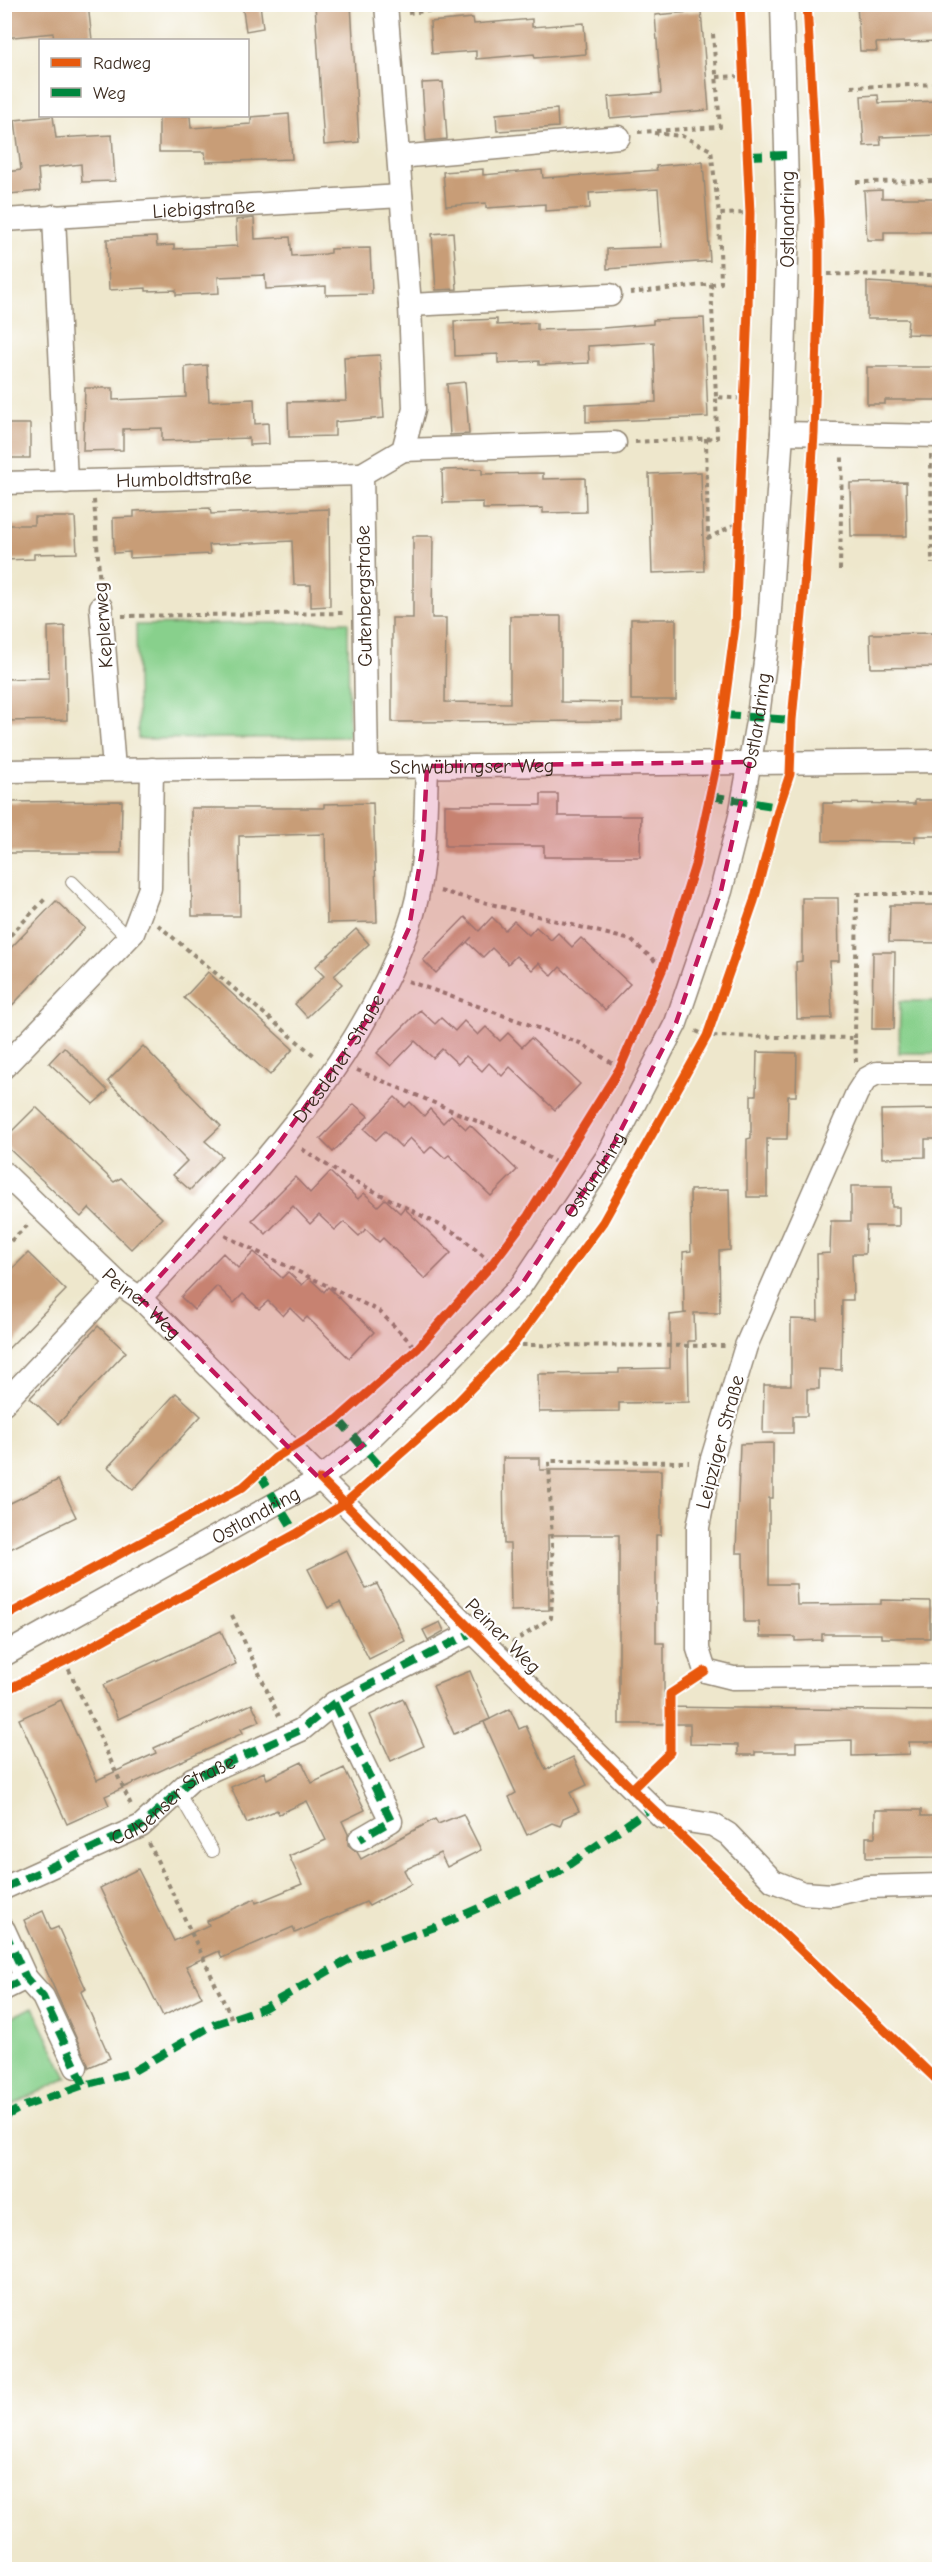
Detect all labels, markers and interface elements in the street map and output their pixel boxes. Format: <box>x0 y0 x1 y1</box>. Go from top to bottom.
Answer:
legend <box>39 39 249 117</box>
text: Radweg <box>93 53 151 74</box>
text: Weg <box>93 83 126 104</box>
street label: Ostlandring <box>776 170 799 268</box>
street label: Liebigstraße <box>152 193 256 223</box>
street label: Humboldtstraße <box>116 465 252 492</box>
street label: Gutenbergstraße <box>351 525 377 667</box>
street label: Keplerweg <box>89 581 117 669</box>
street label: Ostlandring <box>737 671 775 771</box>
street label: Schwüblingser Weg <box>390 754 554 778</box>
street label: Dresdener Straße <box>288 990 389 1127</box>
street label: Ostlandring <box>558 1128 630 1222</box>
street label: Peiner Weg <box>98 1263 186 1344</box>
street label: Leipziger Straße <box>691 1372 749 1512</box>
street label: Ostlandring <box>207 1481 304 1549</box>
street label: Peiner Weg <box>460 1593 546 1679</box>
street label: Calbenser Straße <box>107 1750 238 1850</box>

